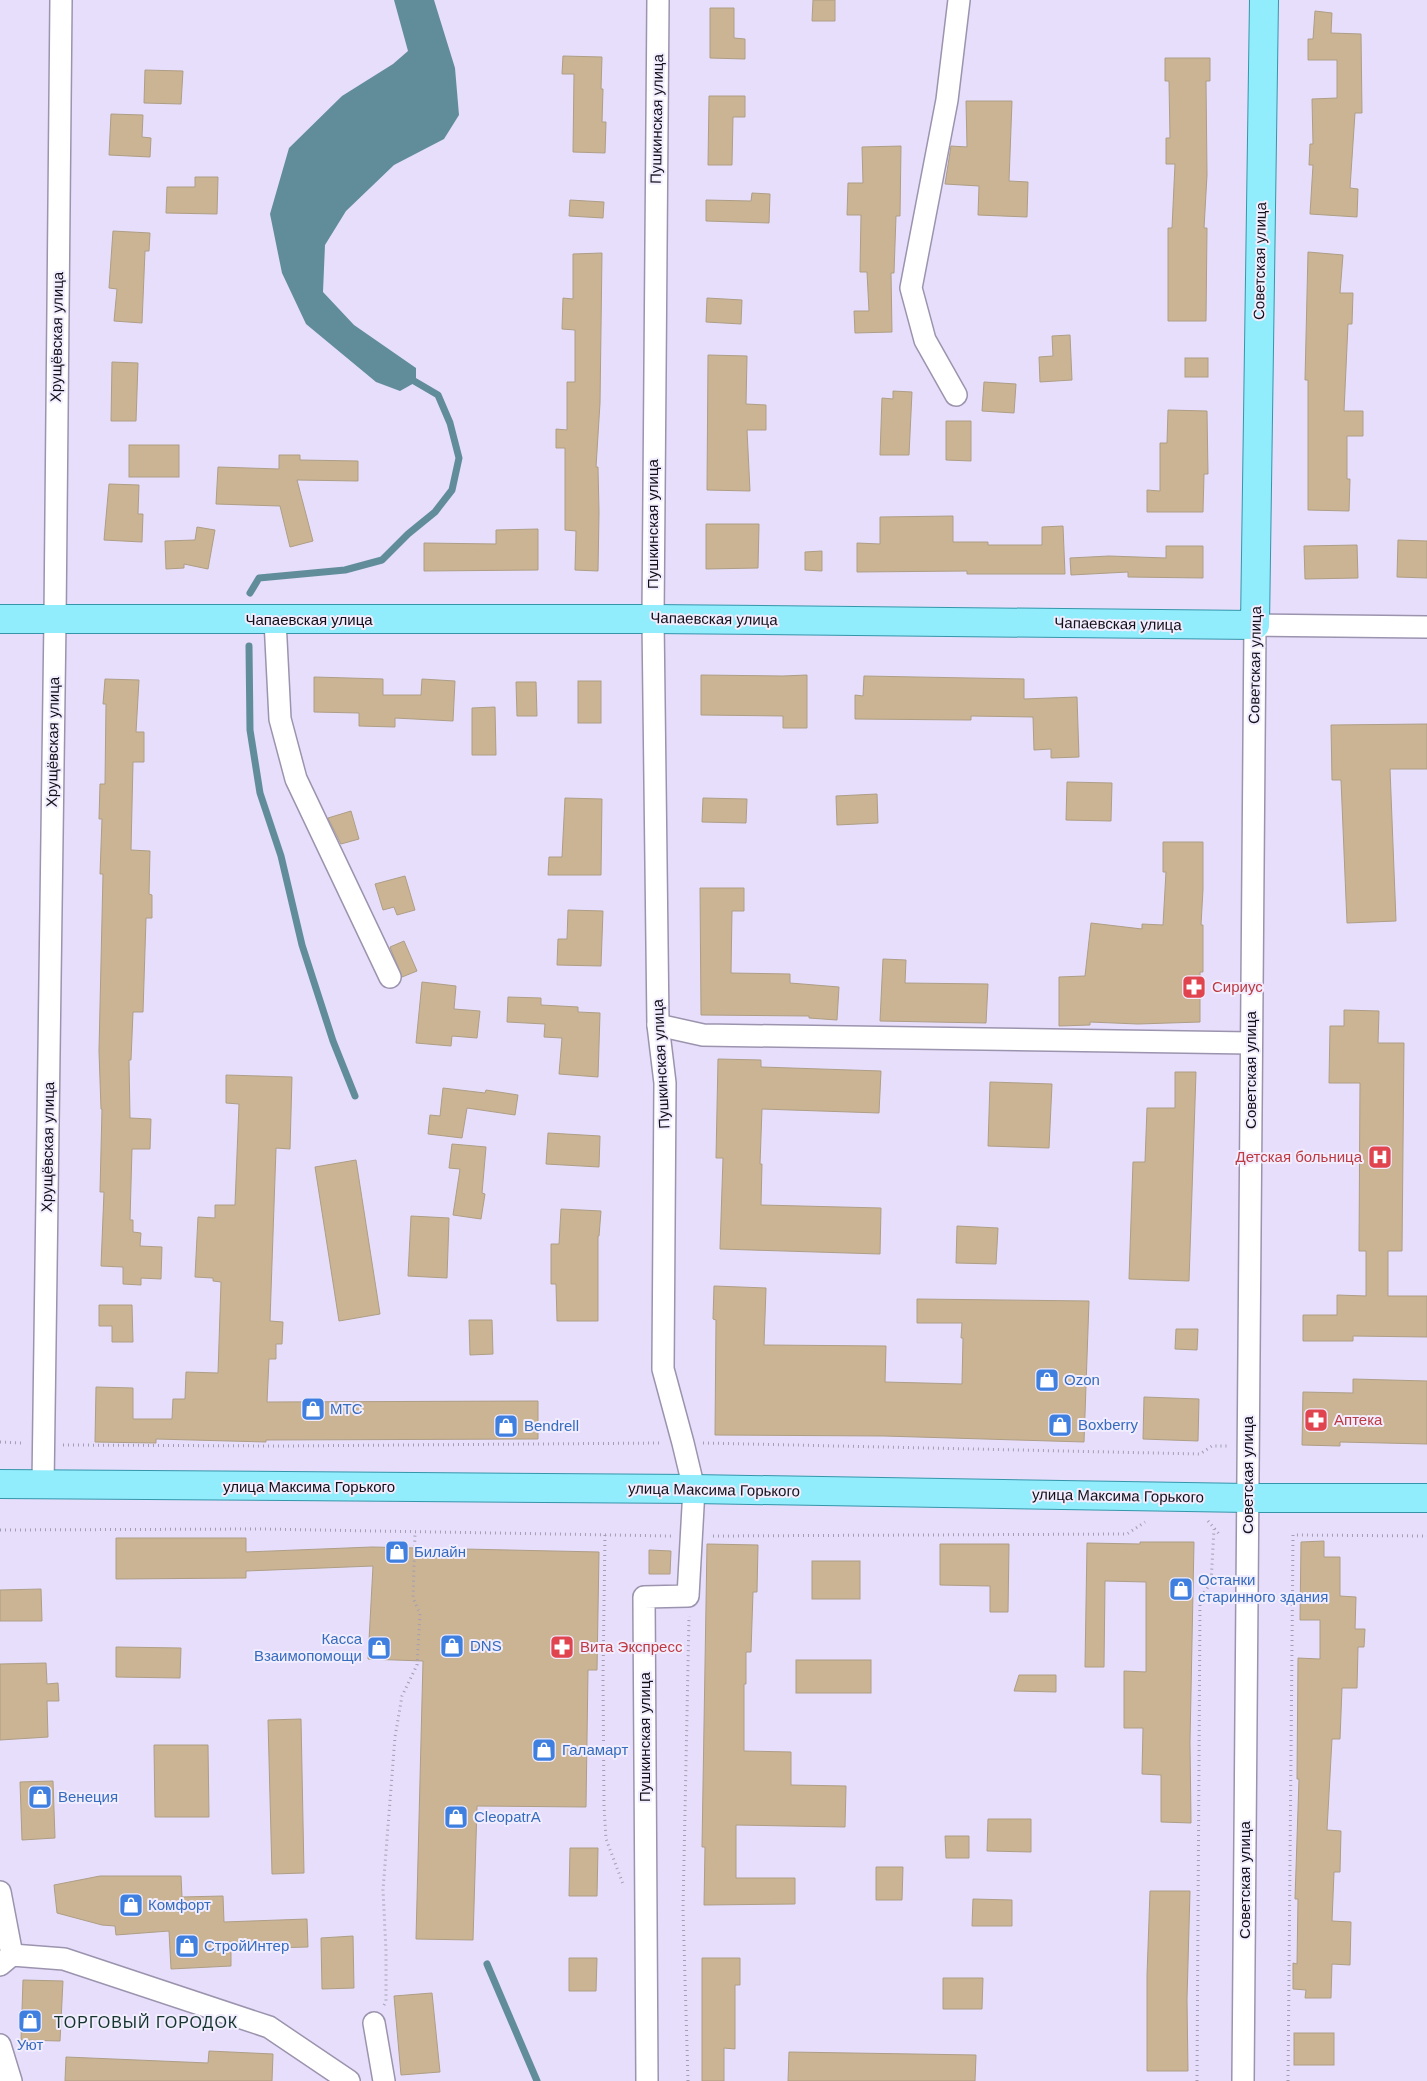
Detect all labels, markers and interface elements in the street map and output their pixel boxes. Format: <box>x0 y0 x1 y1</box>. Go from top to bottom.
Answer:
street label: Пушкинская улица <box>647 53 666 184</box>
street label: Советская улица <box>1250 201 1269 320</box>
street label: Хрущёвская улица <box>47 271 66 402</box>
street label: Пушкинская улица <box>644 458 661 589</box>
street label: Советская улица <box>1245 605 1264 724</box>
street label: Чапаевская улица <box>650 609 778 628</box>
street label: Чапаевская улица <box>245 611 373 628</box>
street label: Чапаевская улица <box>1054 614 1182 633</box>
street label: Хрущёвская улица <box>43 676 62 807</box>
pharmacy icon: Сириус <box>1181 974 1207 1000</box>
place label: Сириус <box>1212 978 1263 995</box>
street label: Пушкинская улица <box>649 998 672 1129</box>
street label: Советская улица <box>1242 1010 1259 1129</box>
street label: Хрущёвская улица <box>38 1081 57 1212</box>
hospital icon: Детская больница <box>1367 1144 1393 1170</box>
place label: Детская больница <box>1236 1148 1363 1165</box>
shop icon: Ozon <box>1034 1367 1060 1393</box>
place label: Ozon <box>1064 1371 1100 1388</box>
shop icon: МТС <box>300 1396 326 1422</box>
place label: МТС <box>330 1400 363 1417</box>
pharmacy icon: Аптека <box>1303 1407 1329 1433</box>
place label: Аптека <box>1334 1411 1383 1428</box>
shop icon: Boxberry <box>1047 1412 1073 1438</box>
shop icon: Bendrell <box>493 1413 519 1439</box>
street label: Советская улица <box>1239 1415 1256 1534</box>
place label: Boxberry <box>1078 1416 1139 1433</box>
place label: Bendrell <box>524 1417 579 1434</box>
street label: улица Максима Горького <box>223 1478 395 1495</box>
street label: улица Максима Горького <box>628 1480 800 1499</box>
street label: улица Максима Горького <box>1032 1486 1204 1505</box>
shop icon: Билайн <box>384 1539 410 1565</box>
place label: Билайн <box>414 1543 466 1560</box>
place label: Останки старинного здания <box>1198 1571 1328 1605</box>
shop icon: Останки старинного здания <box>1168 1576 1194 1602</box>
place label: Касса Взаимопомощи <box>254 1630 363 1664</box>
shop icon: DNS <box>439 1633 465 1659</box>
pharmacy icon: Вита Экспресс <box>549 1634 575 1660</box>
shop icon: Касса Взаимопомощи <box>366 1635 392 1661</box>
place label: DNS <box>470 1637 502 1654</box>
place label: Вита Экспресс <box>580 1638 683 1655</box>
street label: Пушкинская улица <box>636 1671 653 1802</box>
shop icon: Галамарт <box>531 1737 557 1763</box>
place label: Галамарт <box>562 1741 628 1758</box>
shop icon: Венеция <box>27 1784 53 1810</box>
place label: Венеция <box>58 1788 118 1805</box>
shop icon: CleopatrA <box>443 1804 469 1830</box>
place label: CleopatrA <box>474 1808 541 1825</box>
street label: Советская улица <box>1236 1820 1253 1939</box>
shop icon: Комфорт <box>118 1892 144 1918</box>
place label: Комфорт <box>148 1896 211 1913</box>
shop icon: СтройИнтер <box>174 1933 200 1959</box>
place label: СтройИнтер <box>204 1937 289 1954</box>
shop icon: Уют <box>17 2008 43 2034</box>
district label: ТОРГОВЫЙ ГОРОДОК <box>54 2013 238 2031</box>
place label: Уют <box>17 2036 43 2053</box>

